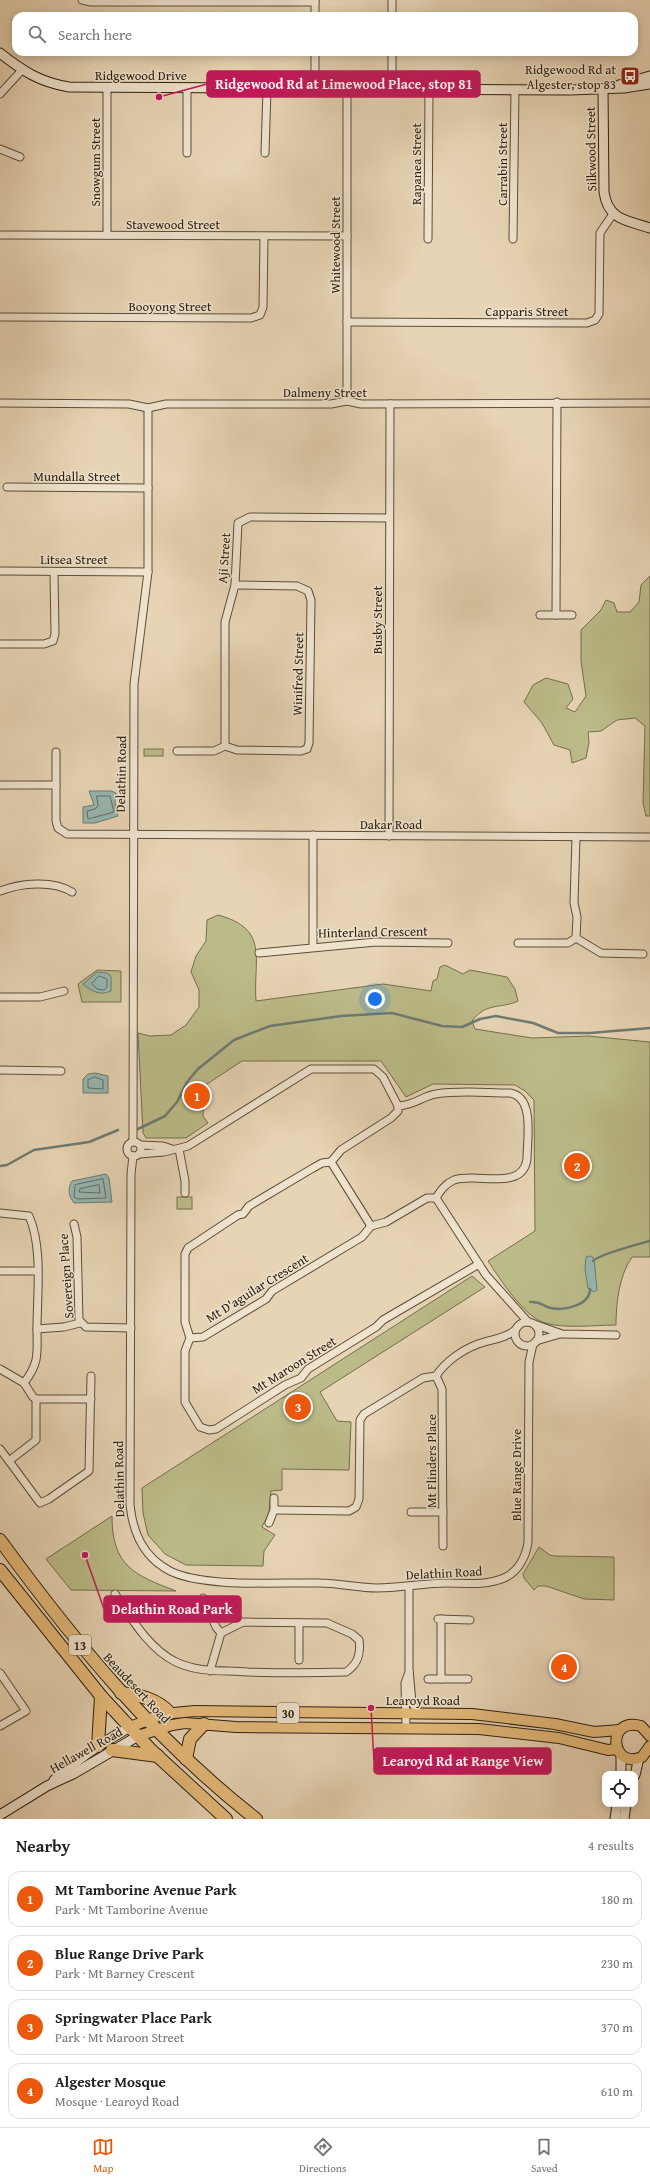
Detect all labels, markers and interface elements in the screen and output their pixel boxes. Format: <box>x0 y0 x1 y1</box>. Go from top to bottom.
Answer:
search box <box>12 12 638 56</box>
icon: search <box>26 23 48 45</box>
text: Search here <box>58 24 132 45</box>
place label: Ridgewood Rd at Algester, stop 83 <box>525 60 616 94</box>
bus stop icon: Ridgewood Rd at Algester, stop 83 <box>619 65 641 87</box>
street label: Ridgewood Drive <box>95 66 187 85</box>
callout: Ridgewood Rd at Limewood Place, stop 81 <box>207 71 480 97</box>
text: Ridgewood Rd at Limewood Place, stop 81 <box>215 74 473 94</box>
street label: Silkwood Street <box>581 106 601 192</box>
street label: Snowgum Street <box>86 117 105 207</box>
street label: Carrabin Street <box>493 122 512 206</box>
street label: Rapanea Street <box>407 123 426 205</box>
street label: Whitewood Street <box>326 196 345 294</box>
street label: Stavewood Street <box>126 215 220 234</box>
street label: Booyong Street <box>128 297 212 316</box>
street label: Capparis Street <box>485 302 569 321</box>
street label: Dalmeny Street <box>283 383 367 402</box>
street label: Mundalla Street <box>33 467 121 486</box>
street label: Aji Street <box>213 532 235 584</box>
street label: Litsea Street <box>40 550 108 569</box>
street label: Busby Street <box>368 585 387 654</box>
street label: Winifred Street <box>288 632 308 716</box>
street label: Delathin Road <box>111 735 131 813</box>
street label: Dakar Road <box>360 815 422 834</box>
street label: Hinterland Crescent <box>318 922 428 942</box>
your location <box>365 989 385 1009</box>
pin: 1 <box>184 1081 210 1111</box>
pin: 2 <box>564 1151 590 1181</box>
street label: Sovereign Place <box>54 1233 78 1319</box>
street label: Mt D'aguilar Crescent <box>202 1248 312 1327</box>
street label: Mt Maroon Street <box>248 1331 340 1399</box>
pin: 3 <box>285 1392 311 1422</box>
street label: Mt Flinders Place <box>422 1414 441 1508</box>
street label: Blue Range Drive <box>507 1429 526 1521</box>
street label: Delathin Road <box>109 1440 129 1518</box>
street label: Delathin Road <box>405 1562 483 1584</box>
callout: Delathin Road Park <box>104 1596 241 1622</box>
text: Delathin Road Park <box>112 1599 233 1619</box>
road number: 13 <box>69 1635 91 1655</box>
street label: Beaudesert Road <box>99 1648 175 1728</box>
pin: 4 <box>551 1652 577 1682</box>
street label: Learoyd Road <box>386 1691 460 1710</box>
road number: 30 <box>277 1703 299 1723</box>
street label: Hellawell Road <box>46 1722 126 1778</box>
callout: Learoyd Rd at Range View <box>374 1748 551 1774</box>
text: Learoyd Rd at Range View <box>383 1751 544 1771</box>
map controls <box>602 1771 638 1807</box>
button: locate <box>602 1771 638 1807</box>
text: Nearby <box>16 1833 70 1858</box>
text: 4 results <box>588 1836 634 1855</box>
text: Mt Tamborine Avenue Park <box>55 1879 236 1900</box>
text: 1 <box>27 1890 33 1909</box>
text: 180 m <box>601 1890 633 1909</box>
text: Park · Mt Tamborine Avenue <box>55 1900 208 1919</box>
text: Blue Range Drive Park <box>55 1943 204 1964</box>
text: 2 <box>27 1954 33 1973</box>
text: 230 m <box>601 1954 633 1973</box>
text: Park · Mt Barney Crescent <box>55 1964 195 1983</box>
text: Springwater Place Park <box>55 2007 212 2028</box>
text: 3 <box>27 2018 33 2037</box>
text: 370 m <box>601 2018 633 2037</box>
text: Park · Mt Maroon Street <box>55 2028 184 2047</box>
text: Algester Mosque <box>55 2071 166 2092</box>
text: 4 <box>27 2082 33 2101</box>
text: 610 m <box>601 2082 633 2101</box>
text: Mosque · Learoyd Road <box>55 2092 179 2111</box>
tab: Map <box>92 2136 114 2176</box>
tab: Directions <box>299 2136 346 2176</box>
tab: Saved <box>531 2136 558 2176</box>

